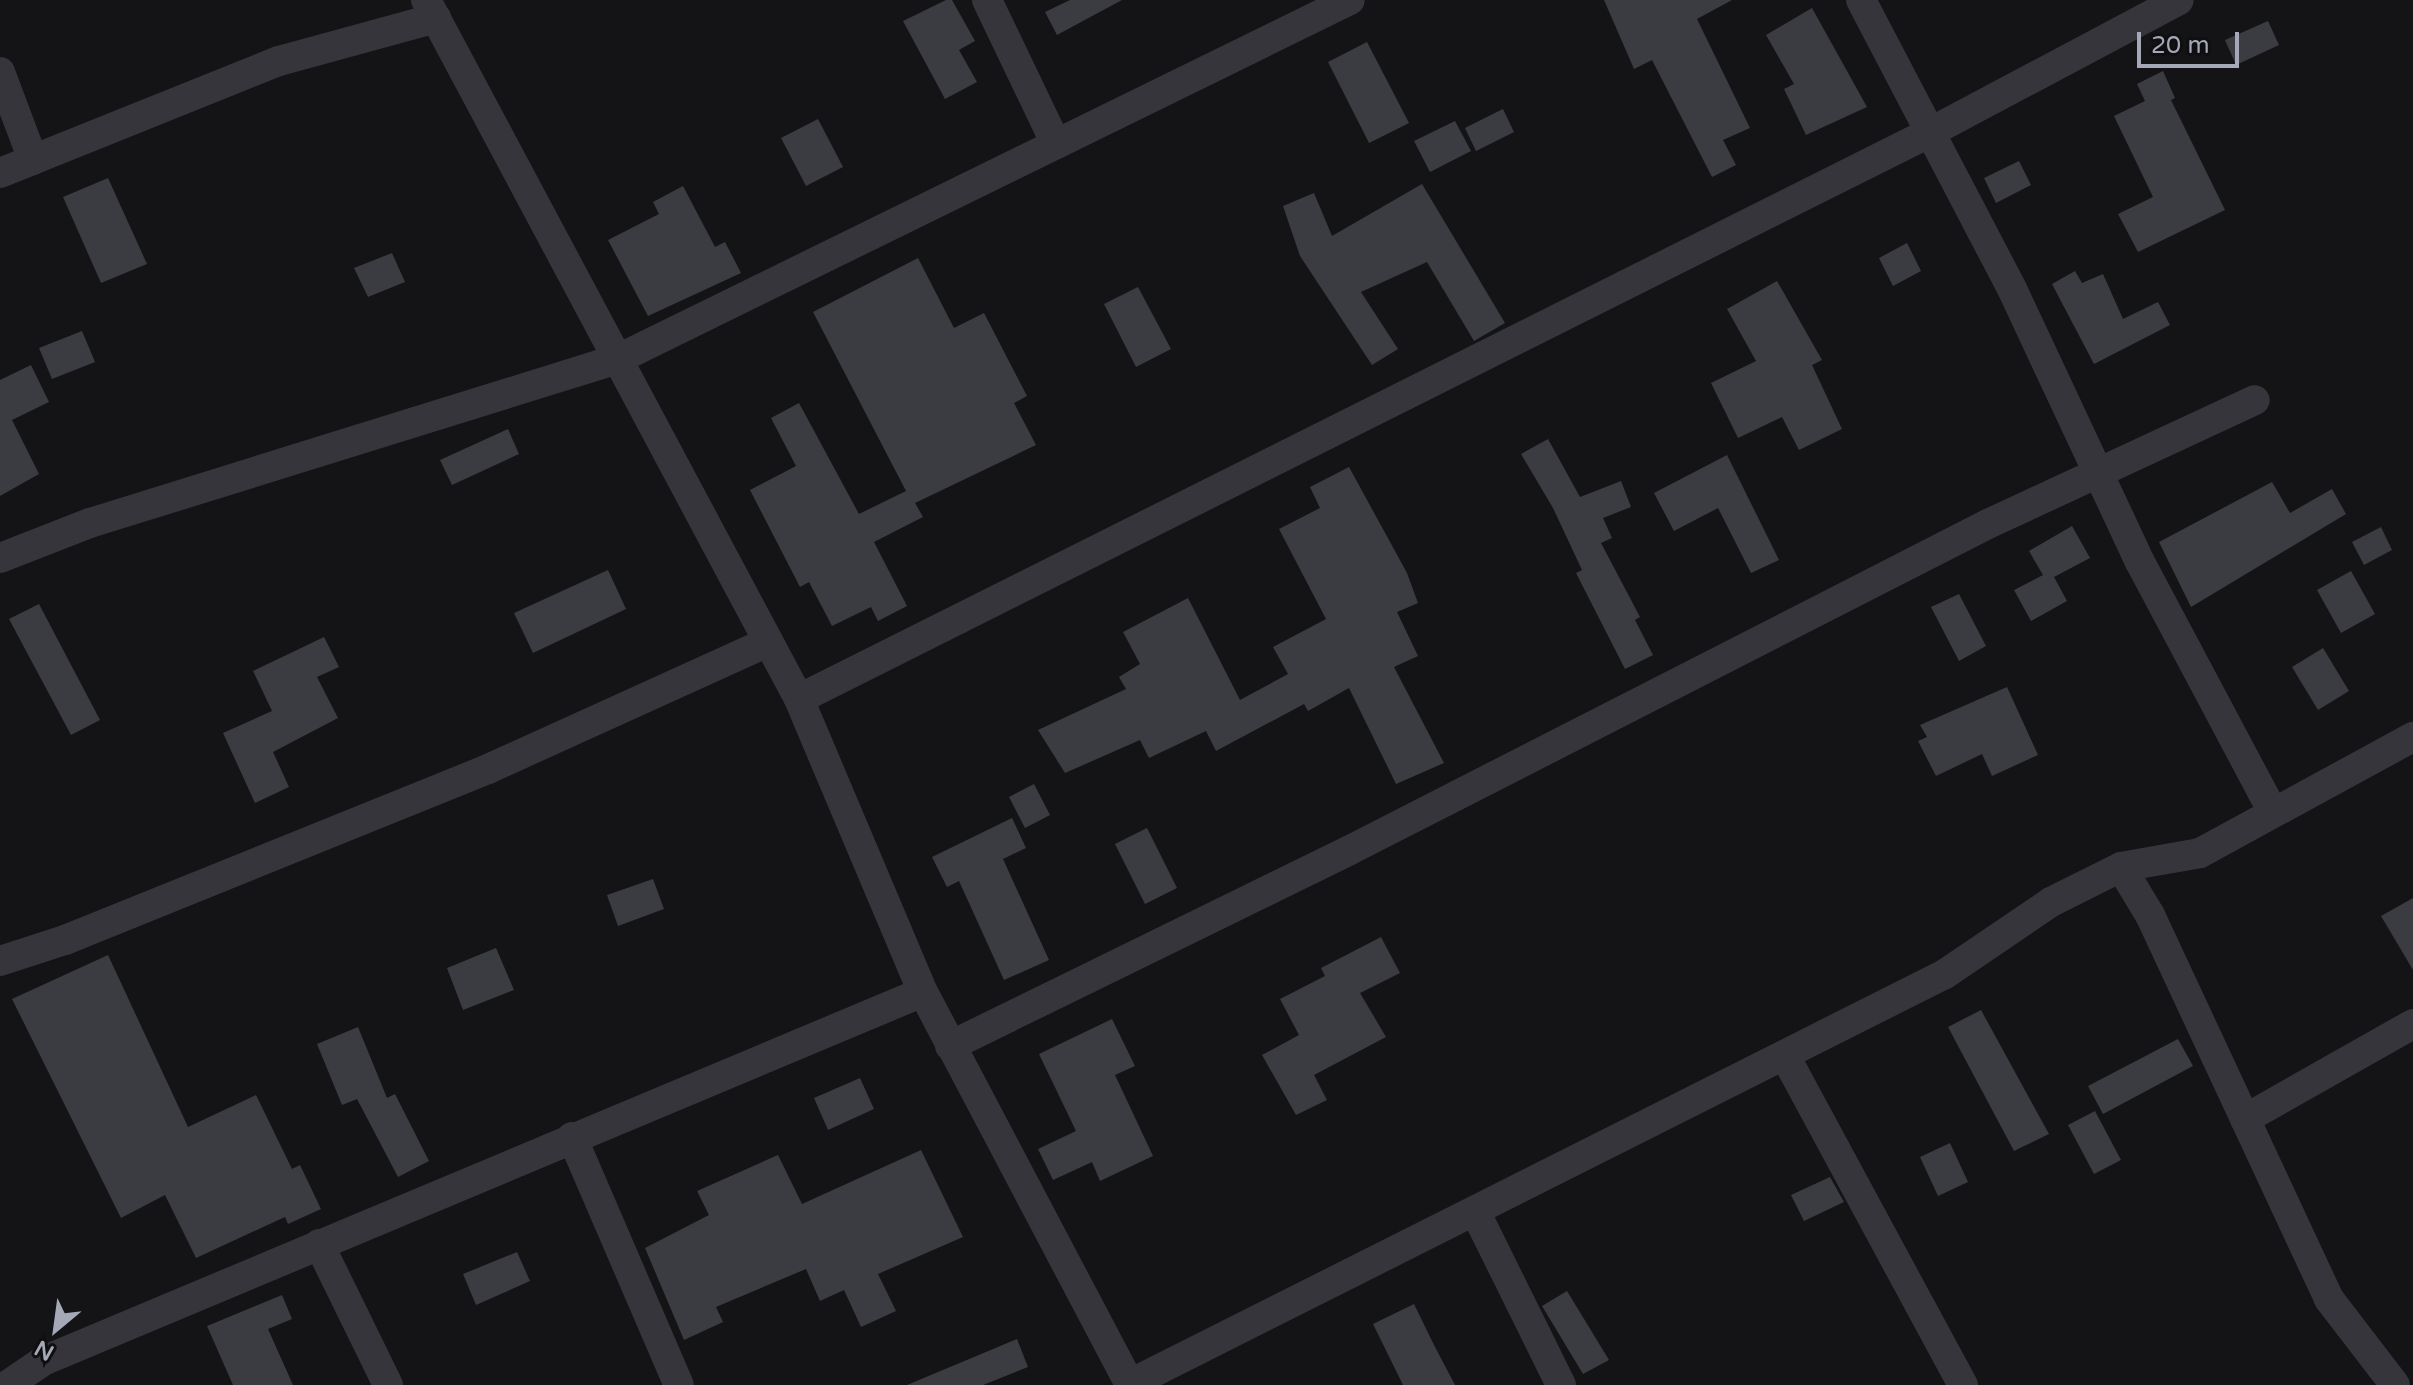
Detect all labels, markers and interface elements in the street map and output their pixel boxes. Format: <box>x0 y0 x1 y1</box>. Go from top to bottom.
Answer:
scale bar <box>2141 16 2243 66</box>
text: 20 m <box>2151 31 2209 60</box>
north arrow <box>16 1289 96 1369</box>
text: N <box>30 1334 58 1366</box>

